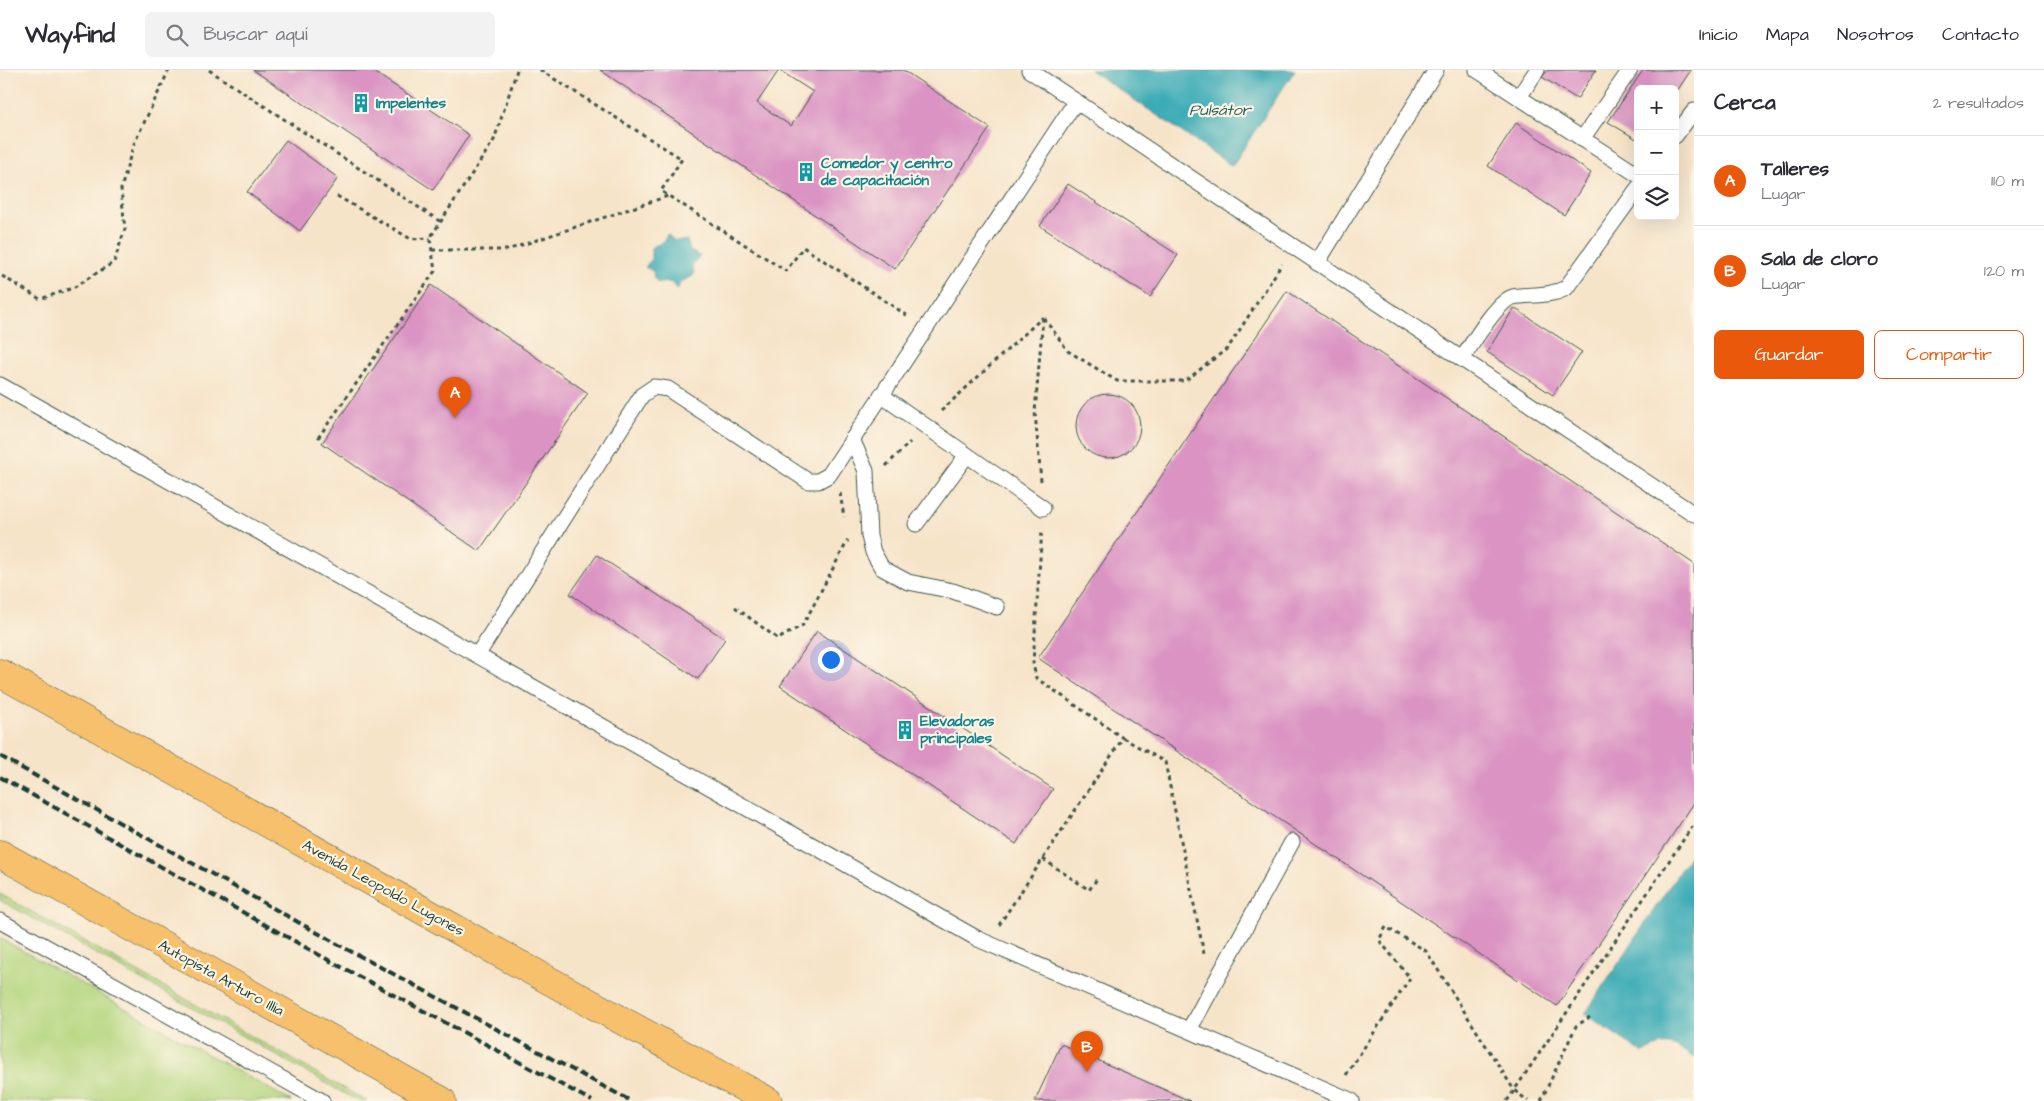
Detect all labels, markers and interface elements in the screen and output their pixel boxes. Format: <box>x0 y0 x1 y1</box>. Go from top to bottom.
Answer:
search box <box>145 12 495 57</box>
text: Wayfind <box>25 18 115 52</box>
icon: search <box>163 21 191 49</box>
text: Buscar aquí <box>203 21 308 48</box>
text: Inicio <box>1699 22 1738 47</box>
text: Mapa <box>1766 22 1809 47</box>
text: Nosotros <box>1837 22 1914 47</box>
text: Contacto <box>1942 22 2019 47</box>
map controls <box>1634 85 1679 220</box>
button: + <box>1634 85 1679 130</box>
text: Cerca <box>1714 88 1776 117</box>
building icon: Impelentes <box>350 92 372 114</box>
text: 2 resultados <box>1932 92 2024 114</box>
place label: Impelentes <box>376 93 447 114</box>
water label: Pulsátor <box>1189 99 1253 121</box>
button: − <box>1634 130 1679 175</box>
place label: Comedor y centro de capacitación <box>820 153 953 191</box>
text: Talleres <box>1761 156 1829 183</box>
building icon: Comedor y centro de capacitación <box>795 161 817 183</box>
text: A <box>1725 170 1735 192</box>
text: 110 m <box>1991 170 2024 192</box>
button: layers <box>1634 175 1679 220</box>
text: Lugar <box>1761 183 1805 205</box>
text: Sala de cloro <box>1761 246 1878 273</box>
text: B <box>1724 260 1736 282</box>
text: 120 m <box>1984 260 2024 282</box>
text: Lugar <box>1761 273 1805 295</box>
button: Guardar <box>1714 330 1864 379</box>
button: Compartir <box>1874 330 2024 379</box>
pin: A <box>439 377 471 418</box>
your location <box>818 647 844 673</box>
place label: Elevadoras principales <box>920 711 995 749</box>
building icon: Elevadoras principales <box>894 719 916 741</box>
street label: Avenida Leopoldo Lugones <box>298 835 468 942</box>
street label: Autopista Arturo Illia <box>154 935 288 1021</box>
pin: B <box>1071 1031 1103 1072</box>

